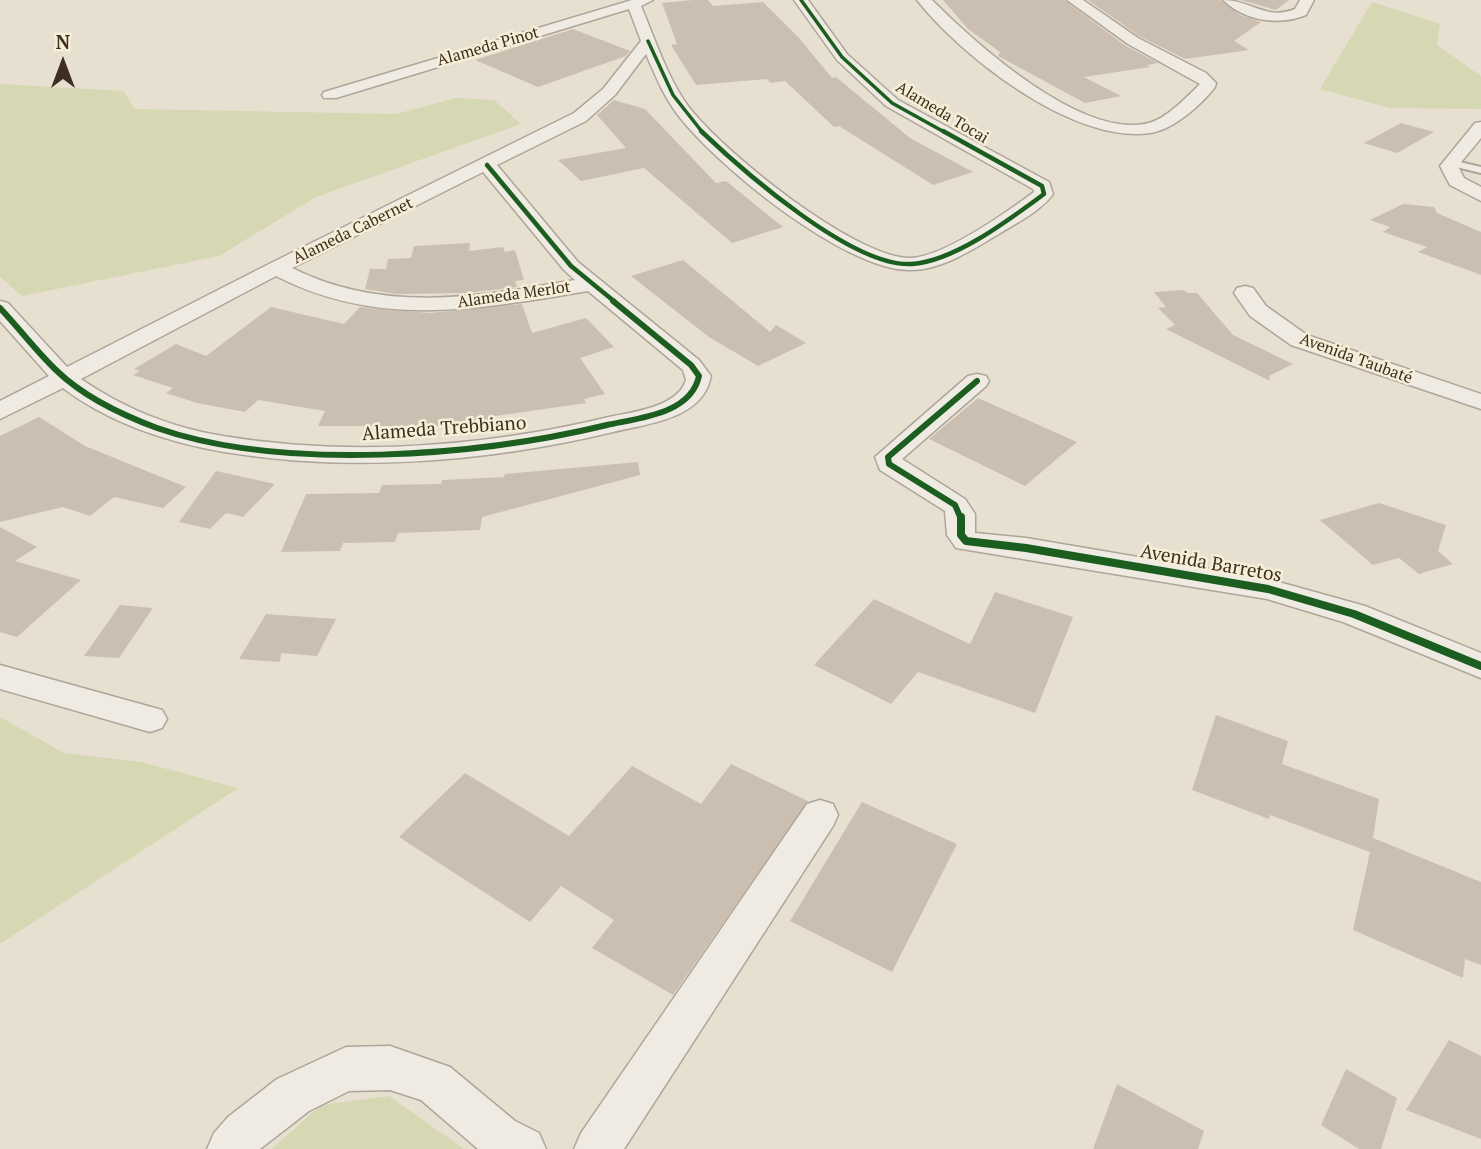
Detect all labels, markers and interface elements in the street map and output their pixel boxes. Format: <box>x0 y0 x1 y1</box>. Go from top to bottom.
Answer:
street label: Alameda Pinot <box>435 23 541 71</box>
north arrow <box>28 28 98 98</box>
text: N <box>56 29 70 54</box>
street label: Alameda Tocai <box>892 78 992 148</box>
street label: Alameda Cabernet <box>290 194 416 268</box>
street label: Alameda Merlot <box>456 278 572 312</box>
street label: Avenida Taubaté <box>1297 330 1415 388</box>
street label: Alameda Trebbiano <box>361 412 527 446</box>
street label: Avenida Barretos <box>1138 540 1284 588</box>

